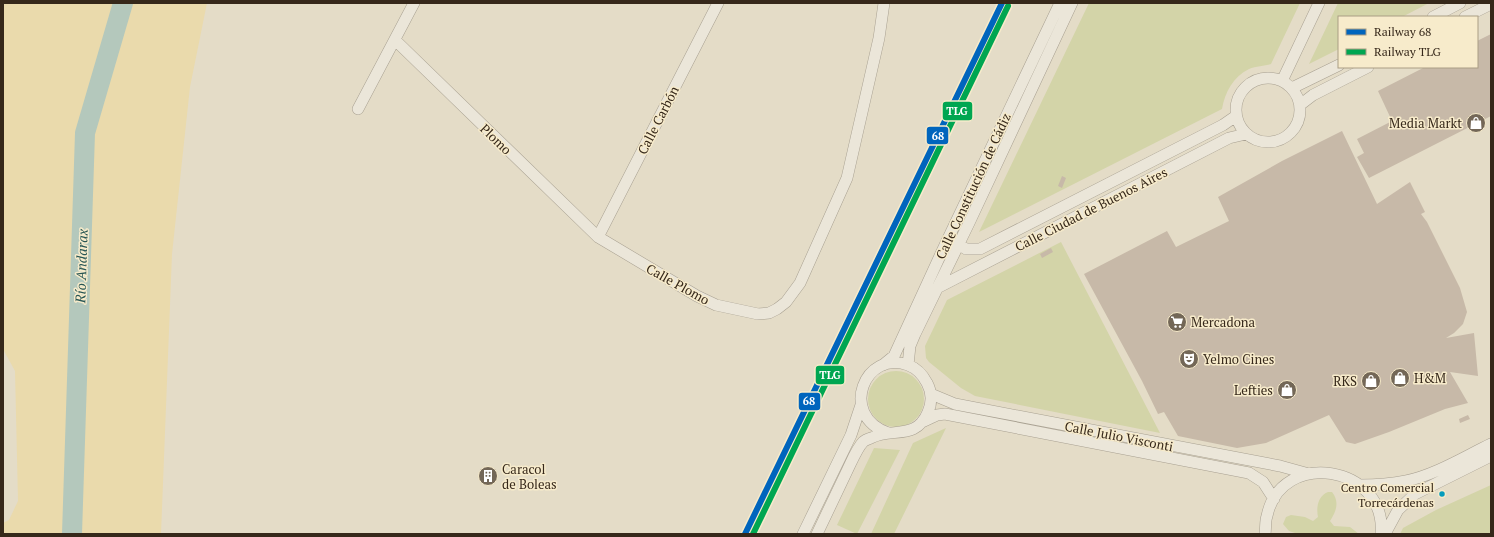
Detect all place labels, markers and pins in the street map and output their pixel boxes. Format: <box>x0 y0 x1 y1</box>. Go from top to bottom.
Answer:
shop icon: Media Markt <box>1465 112 1487 134</box>
place label: Media Markt <box>1389 114 1462 132</box>
supermarket icon: Mercadona <box>1166 311 1188 333</box>
place label: Mercadona <box>1191 313 1256 331</box>
theatre icon: Yelmo Cines <box>1178 348 1200 370</box>
place label: Yelmo Cines <box>1203 350 1274 368</box>
shop icon: H&M <box>1389 367 1411 389</box>
place label: H&M <box>1414 369 1446 387</box>
shop icon: RKS <box>1360 370 1382 392</box>
place label: RKS <box>1333 372 1357 390</box>
shop icon: Lefties <box>1276 379 1298 401</box>
place label: Lefties <box>1234 381 1273 399</box>
place label: Caracol de Boleas <box>502 460 557 493</box>
building icon: Caracol de Boleas <box>477 465 499 487</box>
place label: Centro Comercial Torrecárdenas <box>1341 480 1434 510</box>
marker: Centro Comercial Torrecárdenas <box>1437 489 1447 499</box>

